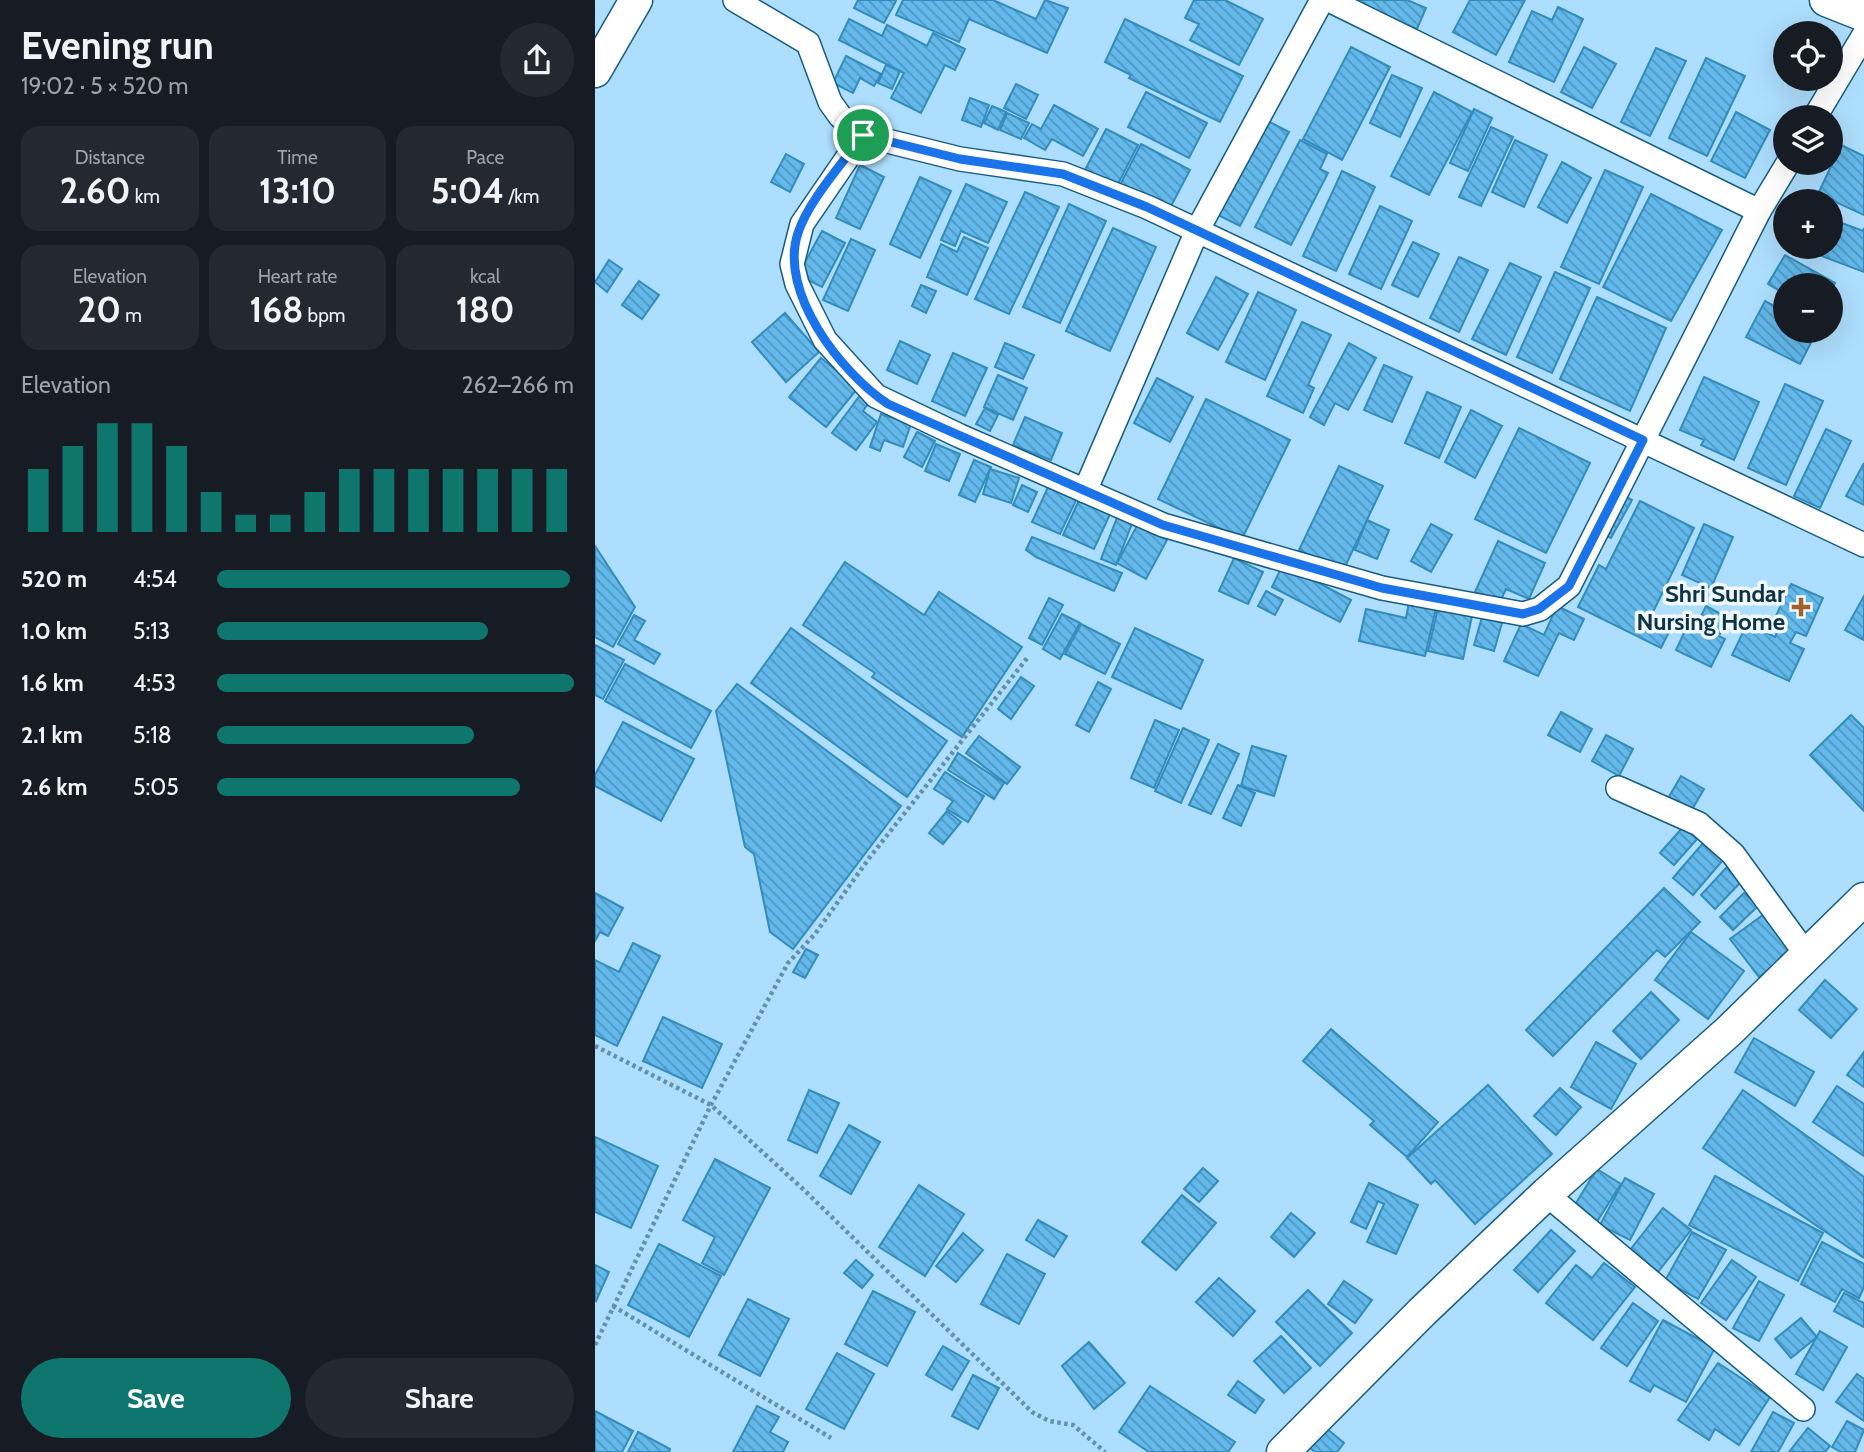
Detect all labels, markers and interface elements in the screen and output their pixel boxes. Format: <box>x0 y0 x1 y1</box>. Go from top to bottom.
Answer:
map controls <box>1773 21 1843 343</box>
button: locate <box>1773 21 1843 91</box>
text: Evening run <box>21 22 214 69</box>
button: share <box>500 23 574 97</box>
text: 19:02 · 5 × 520 m <box>21 72 188 100</box>
pin <box>833 105 893 165</box>
button: layers <box>1773 105 1843 175</box>
icon: arrive <box>844 116 882 154</box>
text: Distance <box>75 146 145 169</box>
text: Time <box>277 146 318 169</box>
text: Pace <box>466 146 504 169</box>
text: 2.60 <box>60 169 130 212</box>
text: 13:10 <box>259 169 336 212</box>
text: 5:04 <box>431 169 504 212</box>
text: km <box>130 185 160 208</box>
text: /km <box>504 185 539 208</box>
button: + <box>1773 189 1843 259</box>
text: Elevation <box>73 265 147 288</box>
text: Heart rate <box>258 265 337 288</box>
text: kcal <box>470 265 500 288</box>
button: − <box>1773 273 1843 343</box>
text: 20 <box>78 288 121 331</box>
text: 168 <box>250 288 303 331</box>
text: 180 <box>456 288 515 331</box>
text: m <box>121 304 142 327</box>
text: bpm <box>303 304 345 327</box>
text: Elevation <box>21 371 111 399</box>
text: 262–266 m <box>462 371 574 399</box>
text: 520 m <box>21 565 87 593</box>
text: 4:54 <box>133 565 177 593</box>
place label: Shri Sundar Nursing Home <box>1636 579 1785 636</box>
marker: Shri Sundar Nursing Home <box>1791 597 1811 617</box>
text: 1.0 km <box>21 617 87 645</box>
text: 5:13 <box>133 617 170 645</box>
text: 1.6 km <box>21 669 84 697</box>
text: 4:53 <box>133 669 176 697</box>
text: 2.1 km <box>21 721 83 749</box>
text: 5:18 <box>133 721 172 749</box>
text: 2.6 km <box>21 773 88 801</box>
text: 5:05 <box>133 773 179 801</box>
button: Save <box>21 1358 291 1438</box>
button: Share <box>305 1358 574 1438</box>

